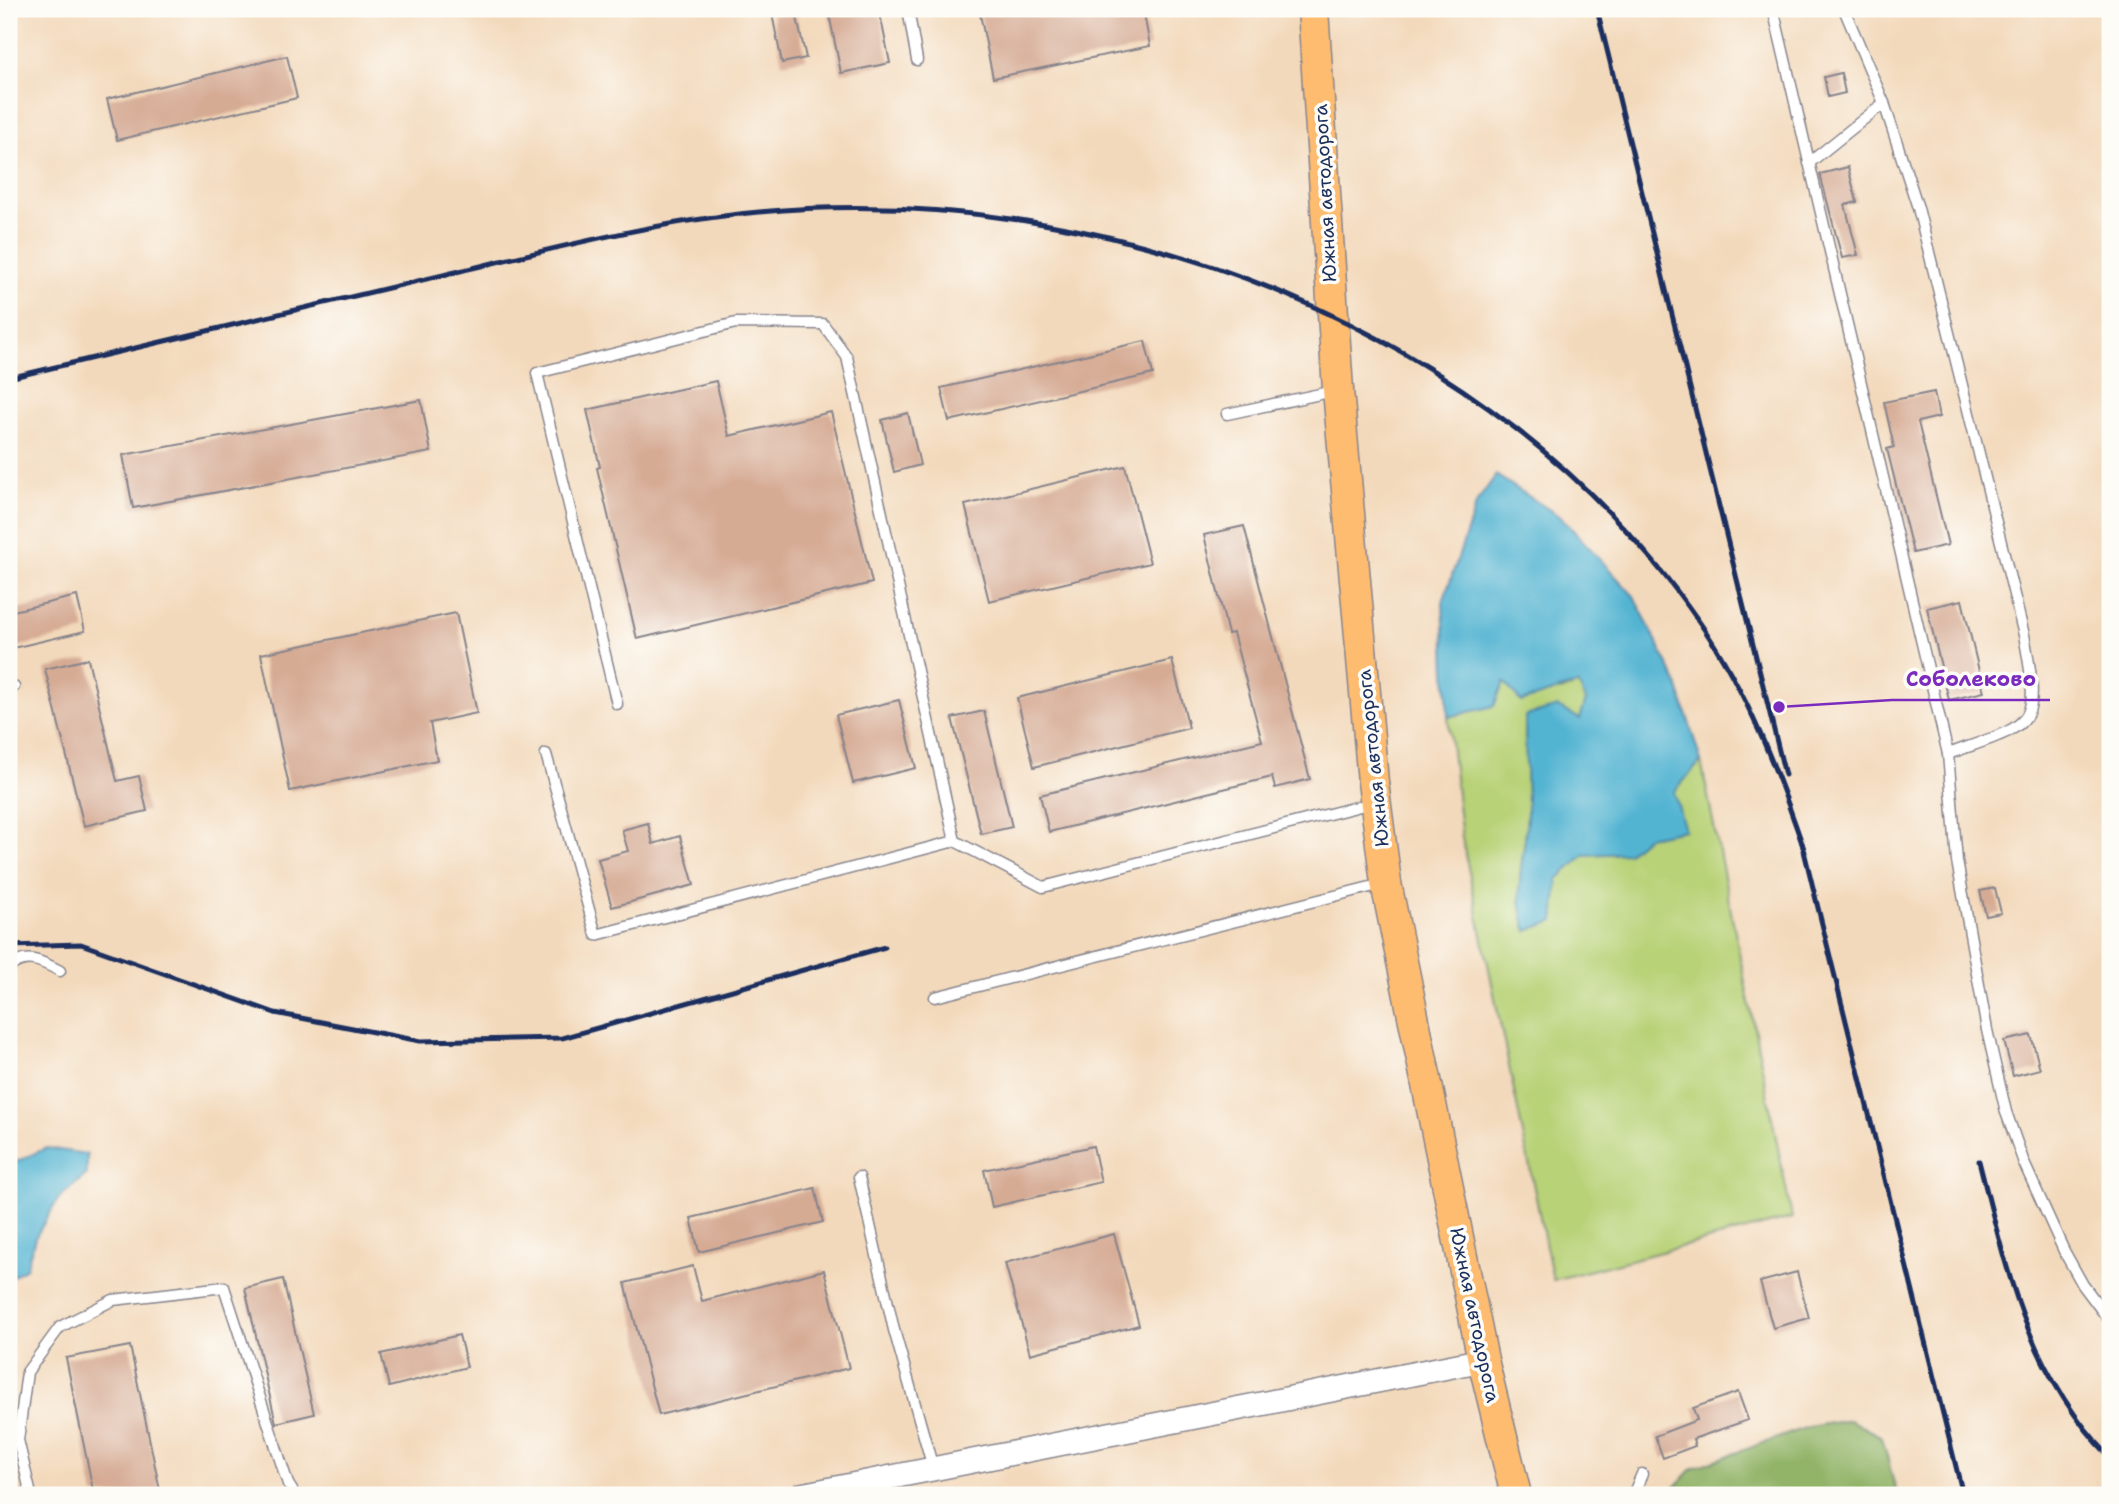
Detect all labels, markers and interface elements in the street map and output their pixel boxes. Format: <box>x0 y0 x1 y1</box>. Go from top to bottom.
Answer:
street label: Южная автодорога <box>1308 103 1342 283</box>
callout: Соболеково <box>1892 658 2050 700</box>
text: Соболеково <box>1906 665 2036 693</box>
street label: Южная автодорога <box>1351 668 1395 848</box>
street label: Южная автодорога <box>1444 1225 1506 1405</box>

